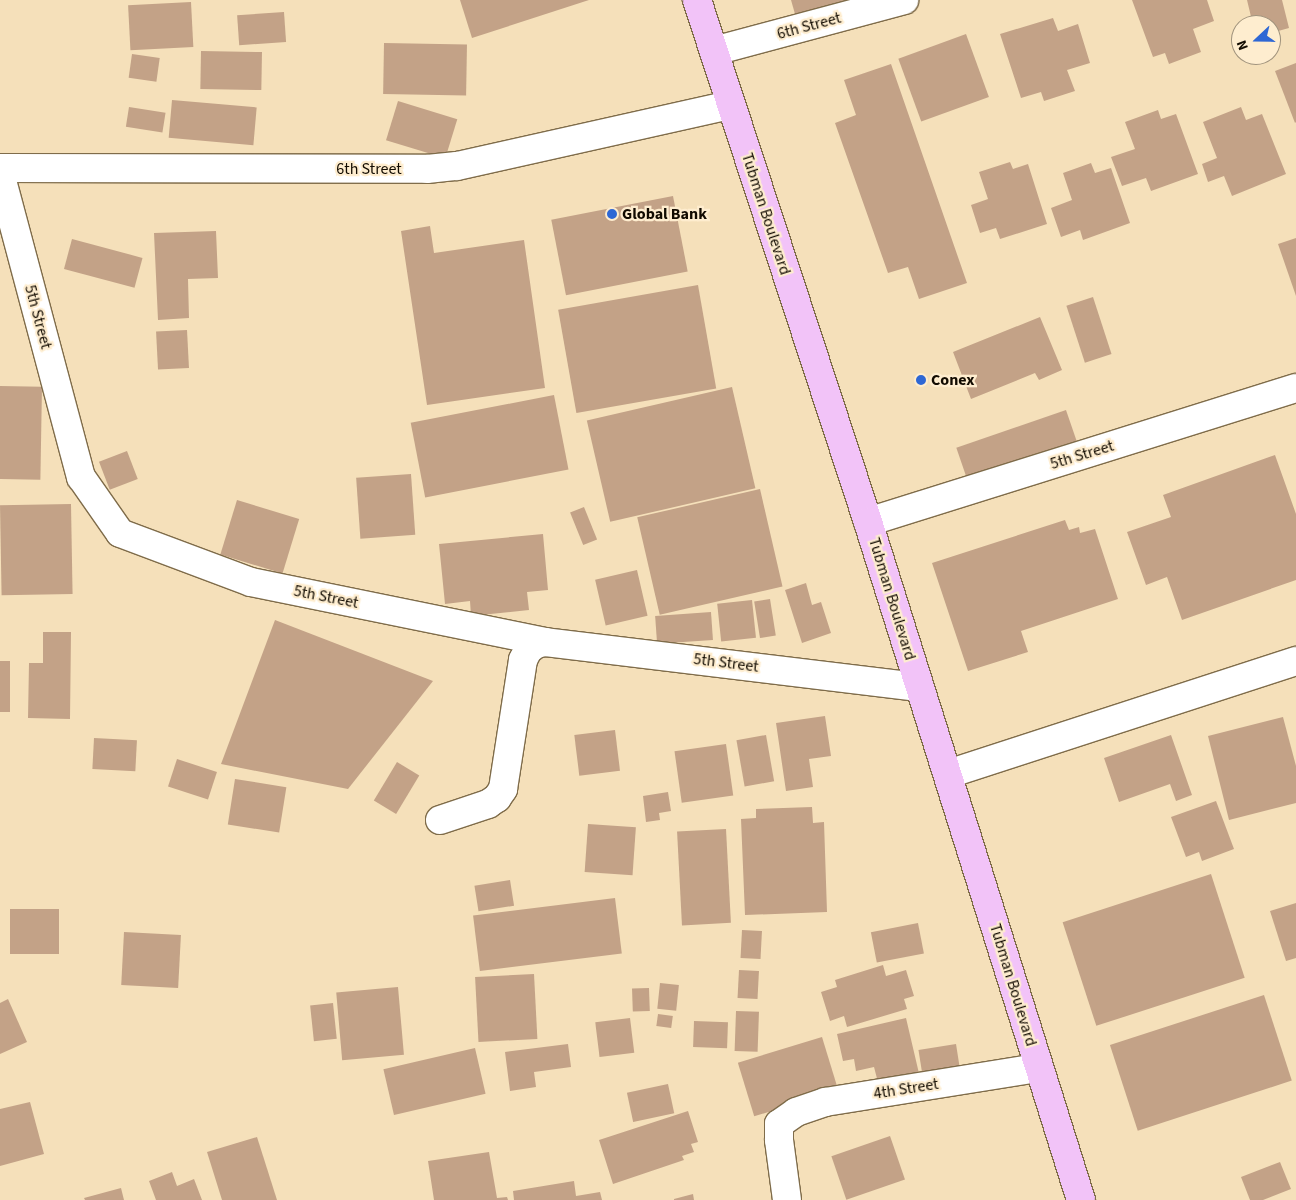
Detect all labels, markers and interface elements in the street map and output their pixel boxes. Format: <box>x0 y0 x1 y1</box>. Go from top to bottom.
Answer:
street label: 6th Street <box>775 8 843 44</box>
north arrow <box>1231 15 1281 65</box>
text: N <box>1232 37 1254 53</box>
street label: Tubman Boulevard <box>737 151 795 277</box>
street label: 6th Street <box>336 159 402 179</box>
place label: Global Bank <box>622 204 707 224</box>
marker: Global Bank <box>606 208 618 220</box>
street label: 5th Street <box>20 283 56 351</box>
place label: Conex <box>931 370 975 390</box>
marker: Conex <box>915 374 927 386</box>
street label: 5th Street <box>1048 436 1116 474</box>
street label: Tubman Boulevard <box>864 535 920 663</box>
street label: 5th Street <box>292 581 360 613</box>
street label: 5th Street <box>692 649 760 677</box>
street label: Tubman Boulevard <box>985 921 1041 1049</box>
street label: 4th Street <box>872 1074 940 1104</box>

